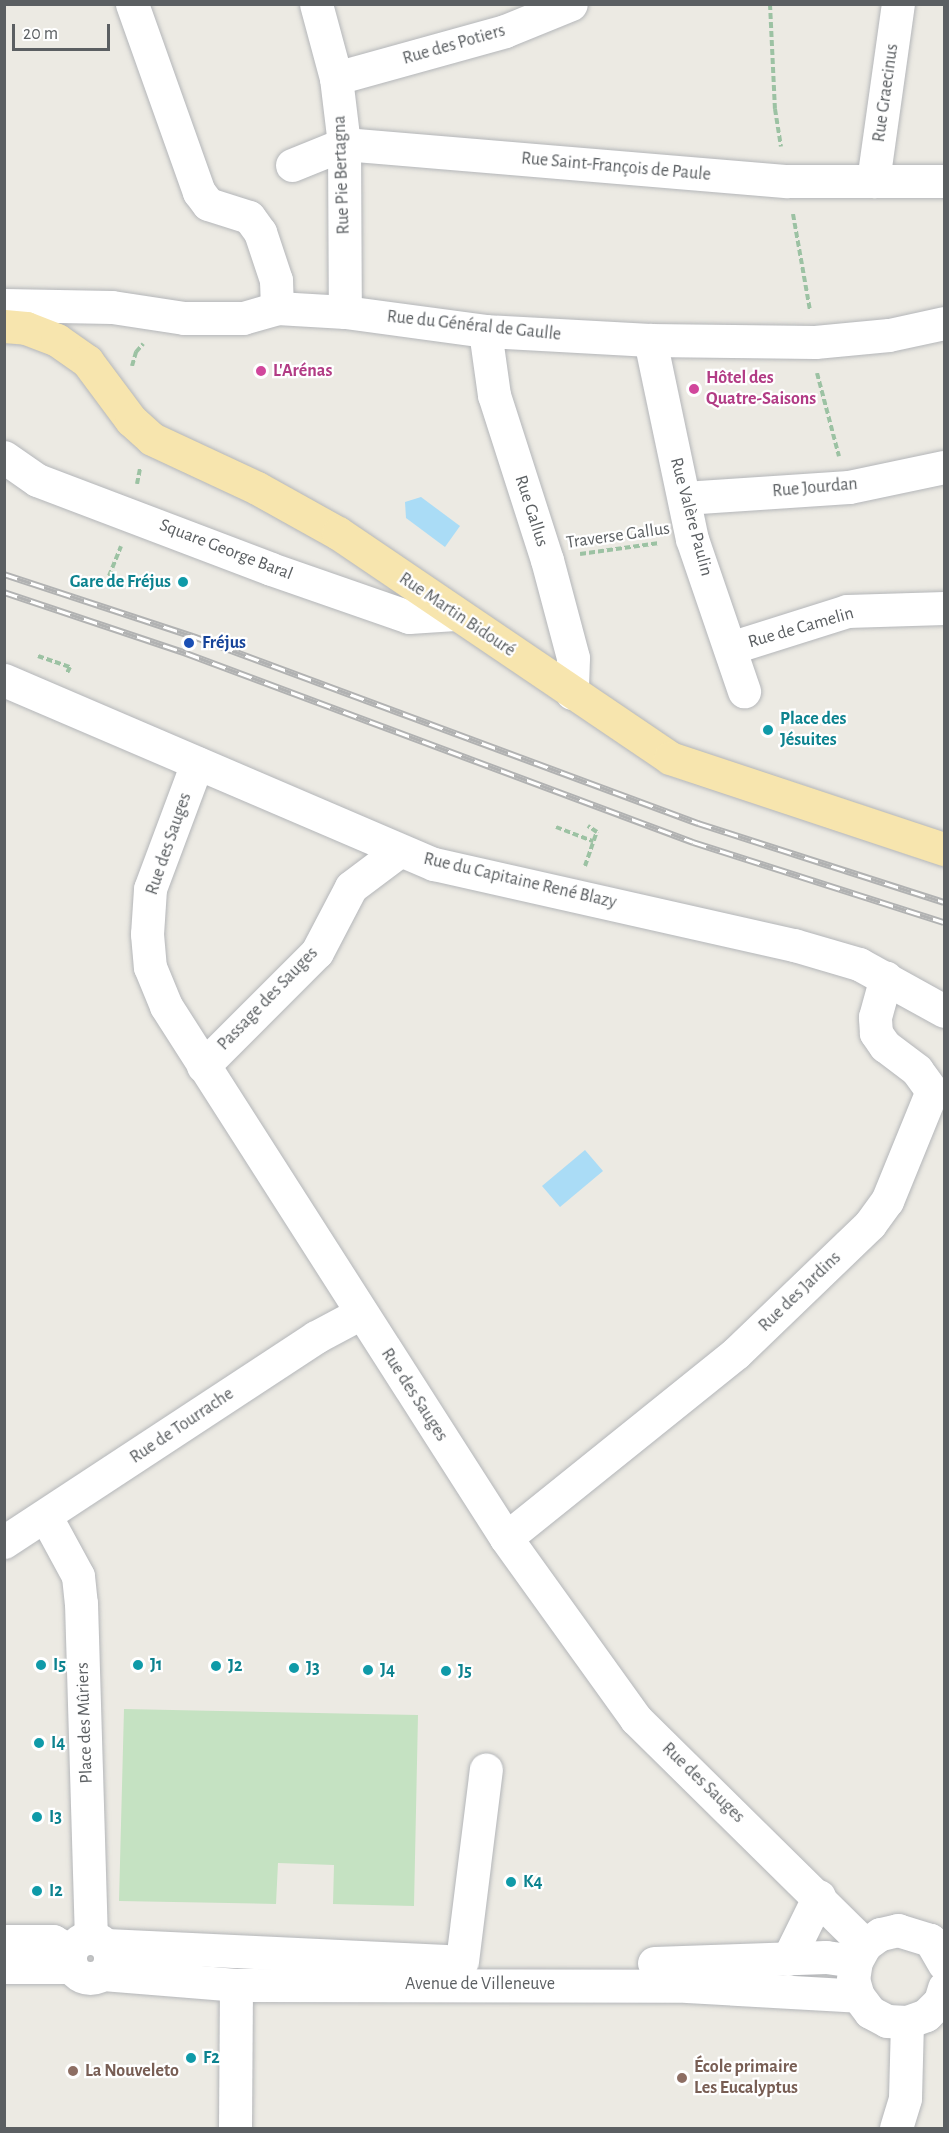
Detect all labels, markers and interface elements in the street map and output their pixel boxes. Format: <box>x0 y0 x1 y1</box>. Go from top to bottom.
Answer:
scale bar <box>15 12 112 50</box>
street label: Rue des Potiers <box>400 20 508 70</box>
text: 20 m <box>23 25 58 43</box>
street label: Rue Graecinus <box>868 42 904 144</box>
street label: Rue Pie Bertagna <box>329 115 355 235</box>
street label: Rue Saint-François de Paule <box>520 148 712 186</box>
street label: Rue du Général de Gaulle <box>386 306 562 346</box>
place label: L'Arénas <box>273 360 332 382</box>
marker: L'Arénas <box>254 364 268 378</box>
place label: Hôtel des Quatre-Saisons <box>706 368 816 410</box>
marker: Hôtel des Quatre-Saisons <box>687 382 701 396</box>
street label: Rue Valère Paulin <box>665 455 717 579</box>
street label: Rue Gallus <box>509 473 553 549</box>
street label: Rue Jourdan <box>771 474 859 502</box>
street label: Square George Baral <box>156 515 296 585</box>
street label: Traverse Gallus <box>565 518 671 554</box>
street label: Rue Martin Bidouré <box>395 568 519 662</box>
place label: Gare de Fréjus <box>70 571 171 593</box>
marker: Gare de Fréjus <box>176 575 190 589</box>
street label: Rue de Camelin <box>746 603 856 653</box>
place label: Fréjus <box>202 632 246 654</box>
marker: Fréjus <box>180 634 198 652</box>
place label: Place des Jésuites <box>780 709 846 752</box>
marker: Place des Jésuites <box>761 723 775 737</box>
street label: Rue des Sauges <box>141 790 197 898</box>
street label: Rue du Capitaine René Blazy <box>421 848 619 914</box>
street label: Passage des Sauges <box>213 943 323 1055</box>
street label: Rue des Jardins <box>754 1247 846 1337</box>
street label: Rue des Sauges <box>376 1344 452 1446</box>
street label: Rue de Tourrache <box>126 1383 238 1469</box>
place label: I5 <box>53 1654 66 1676</box>
place label: J1 <box>150 1654 163 1676</box>
place label: J2 <box>228 1655 243 1677</box>
place label: J3 <box>306 1657 320 1679</box>
marker: I5 <box>34 1658 48 1672</box>
marker: J1 <box>131 1658 145 1672</box>
marker: J2 <box>209 1659 223 1673</box>
place label: J4 <box>380 1659 395 1681</box>
place label: J5 <box>458 1660 472 1682</box>
marker: J3 <box>287 1661 301 1675</box>
street label: Place des Mûriers <box>72 1662 98 1784</box>
marker: J4 <box>361 1663 375 1677</box>
marker: J5 <box>439 1664 453 1678</box>
place label: I4 <box>51 1732 65 1754</box>
marker: I4 <box>32 1736 46 1750</box>
street label: Rue des Sauges <box>657 1738 749 1828</box>
place label: I3 <box>49 1806 62 1828</box>
marker: I3 <box>30 1810 44 1824</box>
place label: K4 <box>523 1871 543 1893</box>
marker: K4 <box>504 1875 518 1889</box>
place label: I2 <box>49 1880 63 1902</box>
marker: I2 <box>30 1884 44 1898</box>
street label: Avenue de Villeneuve <box>405 1973 555 1995</box>
place label: F2 <box>203 2047 220 2069</box>
marker: F2 <box>184 2051 198 2065</box>
place label: École primaire Les Eucalyptus <box>694 2057 798 2100</box>
place label: La Nouveleto <box>85 2060 179 2082</box>
marker: La Nouveleto <box>66 2064 80 2078</box>
marker: École primaire Les Eucalyptus <box>675 2071 689 2085</box>

